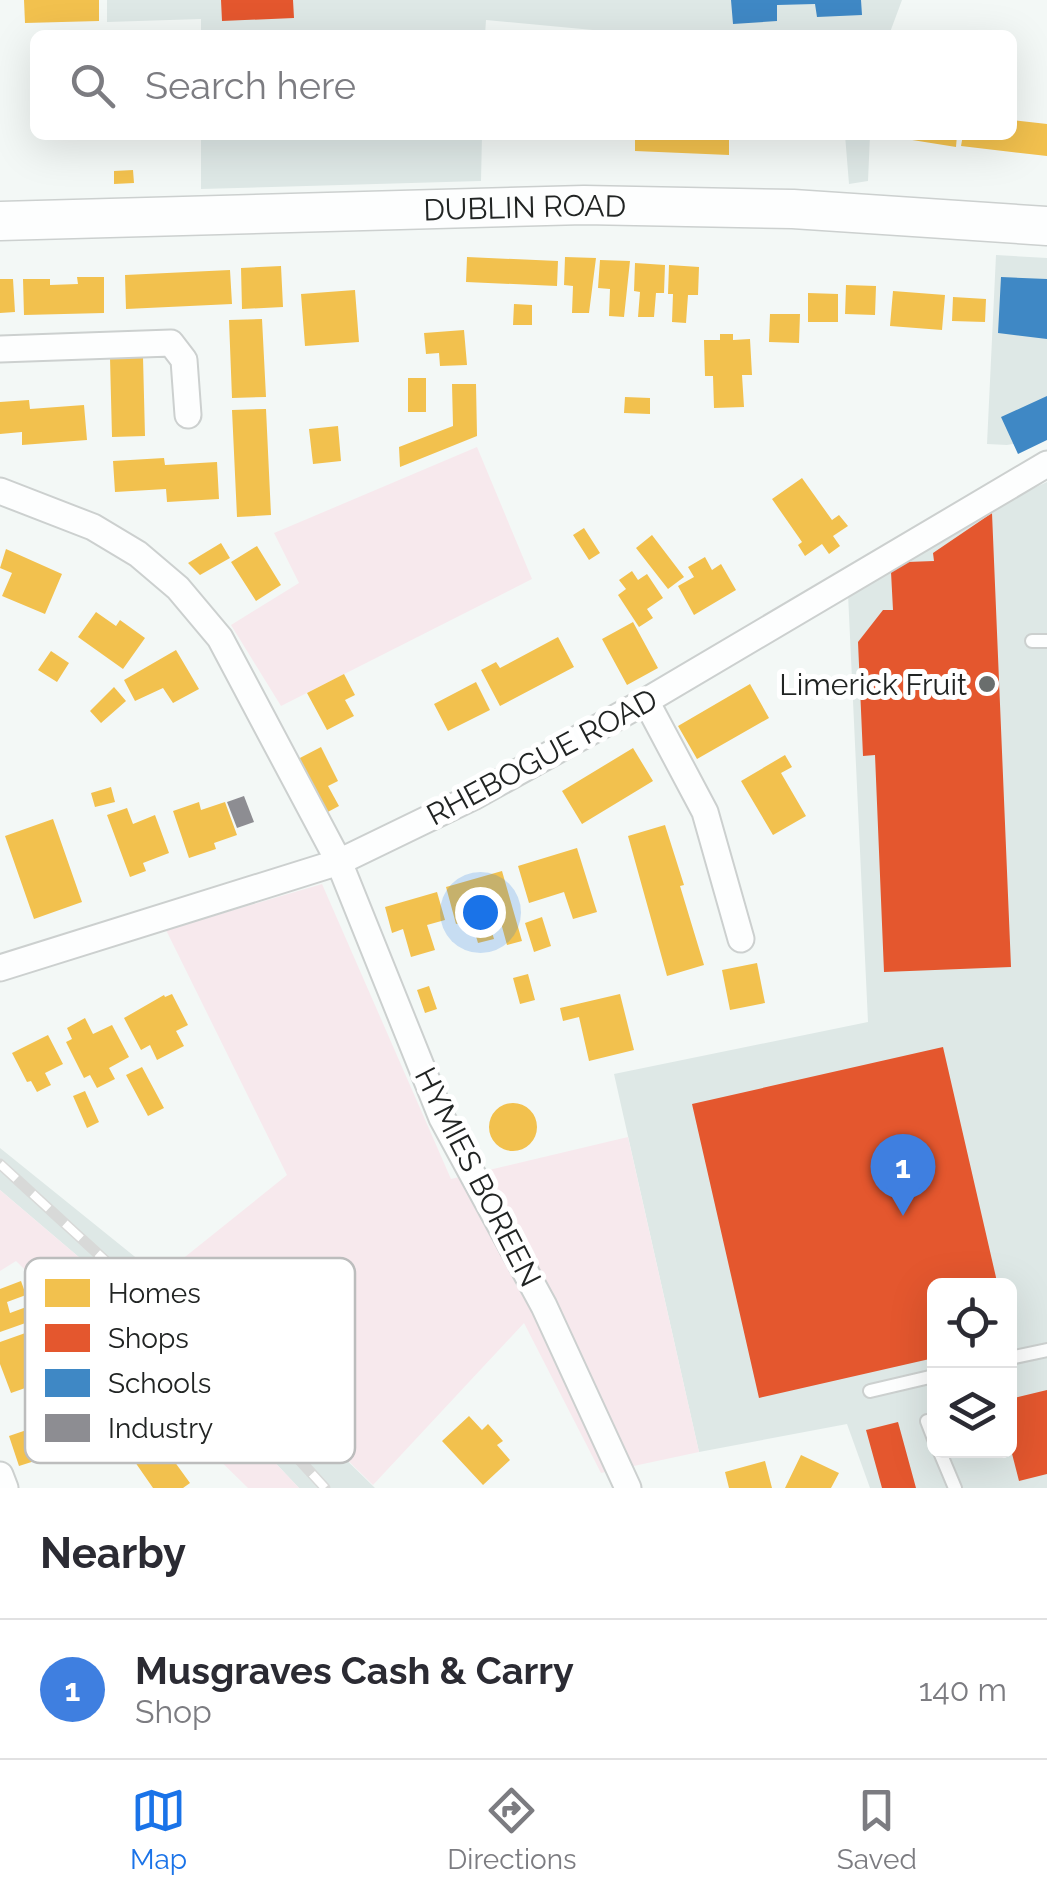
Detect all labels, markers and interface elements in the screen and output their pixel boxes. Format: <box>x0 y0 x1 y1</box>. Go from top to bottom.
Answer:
search box <box>30 30 1017 140</box>
icon: search <box>65 58 120 113</box>
text: Search here <box>145 63 356 108</box>
street label: DUBLIN ROAD <box>423 187 627 227</box>
place label: Limerick Fruit <box>779 667 967 702</box>
marker: Limerick Fruit <box>976 673 998 695</box>
street label: RHEBOGUE ROAD <box>421 682 663 832</box>
your location <box>455 887 506 938</box>
street label: HYMIES BOREEN <box>408 1062 548 1292</box>
pin: 1 <box>870 1134 936 1216</box>
legend <box>25 1258 355 1463</box>
text: Homes <box>108 1277 201 1310</box>
map controls <box>927 1278 1017 1458</box>
button: locate <box>927 1278 1017 1368</box>
text: Shops <box>108 1322 189 1355</box>
text: Schools <box>108 1367 211 1400</box>
button: layers <box>927 1368 1017 1458</box>
text: Industry <box>108 1412 213 1445</box>
text: Nearby <box>40 1529 186 1578</box>
text: Musgraves Cash & Carry <box>135 1648 574 1693</box>
text: 1 <box>65 1671 80 1708</box>
text: 140 m <box>919 1671 1007 1708</box>
text: Shop <box>135 1693 212 1730</box>
tab: Map <box>130 1783 187 1876</box>
tab: Directions <box>447 1783 577 1876</box>
tab: Saved <box>837 1783 917 1876</box>

